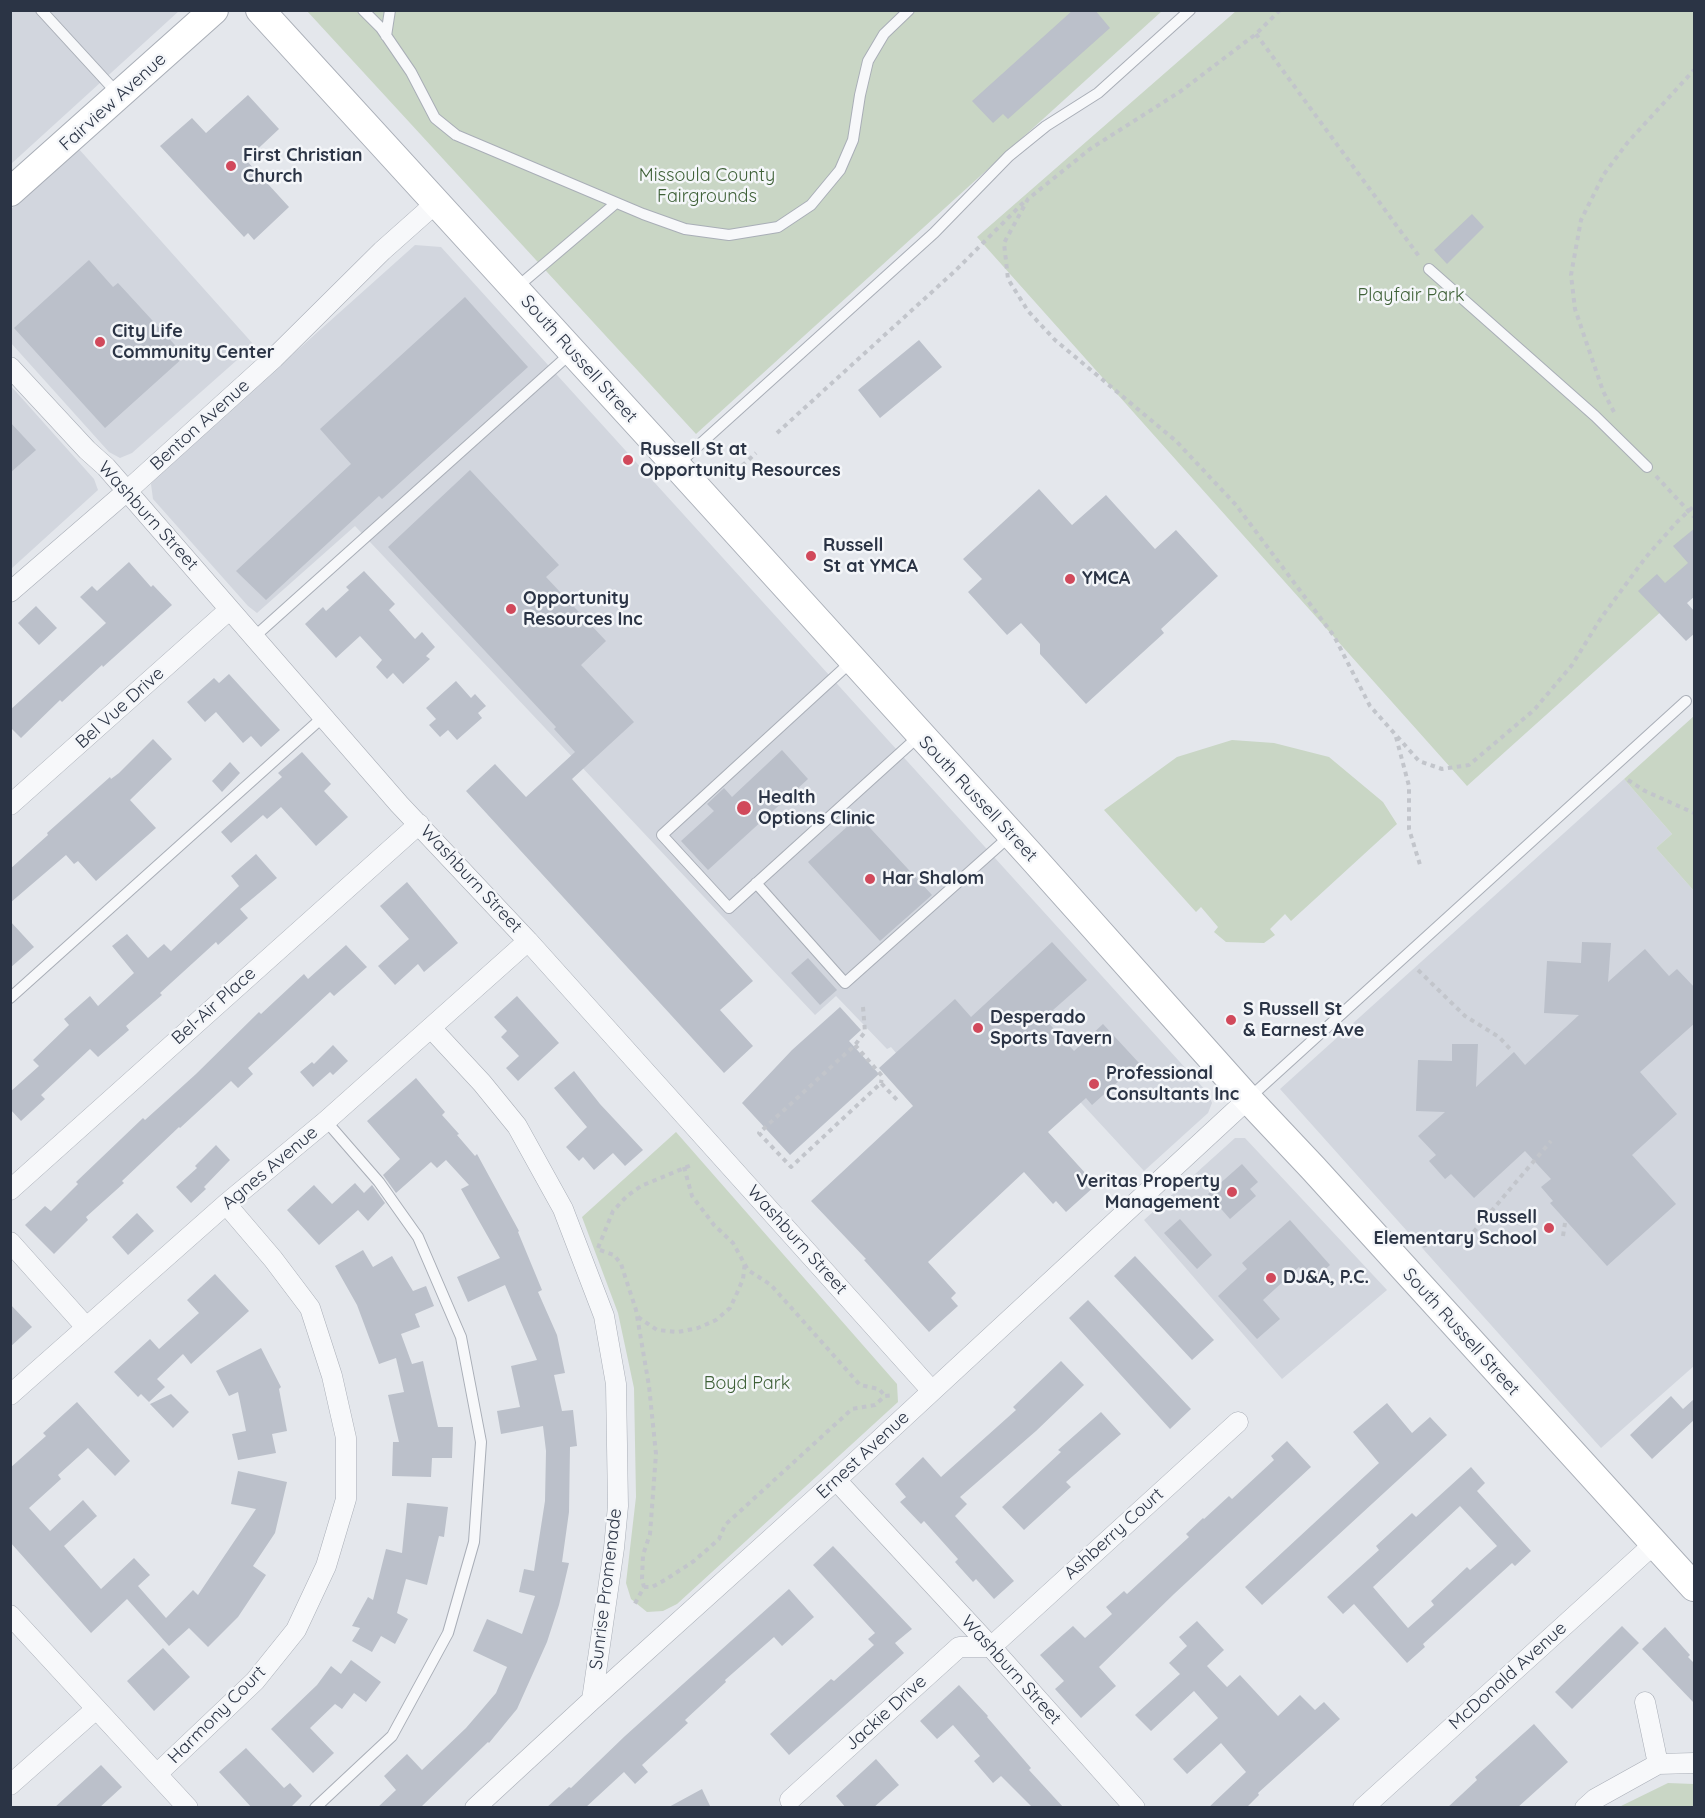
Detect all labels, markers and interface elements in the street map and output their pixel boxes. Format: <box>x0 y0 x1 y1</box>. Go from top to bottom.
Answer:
street label: Fairview Avenue <box>55 48 171 156</box>
place label: First Christian Church <box>243 145 362 188</box>
marker: First Christian Church <box>224 159 238 173</box>
park label: Missoula County Fairgrounds <box>639 165 775 207</box>
park label: Playfair Park <box>1357 285 1465 307</box>
street label: South Russell Street <box>516 291 642 427</box>
place label: City Life Community Center <box>112 321 275 364</box>
marker: City Life Community Center <box>93 335 107 349</box>
street label: Benton Avenue <box>146 375 254 475</box>
place label: Russell St at Opportunity Resources <box>640 439 841 482</box>
marker: Russell St at Opportunity Resources <box>621 453 635 467</box>
street label: Washburn Street <box>93 457 203 575</box>
place label: Russell St at YMCA <box>823 535 918 578</box>
marker: Russell St at YMCA <box>804 549 818 563</box>
place label: YMCA <box>1082 568 1130 590</box>
marker: YMCA <box>1063 572 1077 586</box>
place label: Opportunity Resources Inc <box>523 588 643 630</box>
marker: Opportunity Resources Inc <box>504 602 518 616</box>
street label: Bel Vue Drive <box>71 663 169 753</box>
street label: South Russell Street <box>914 732 1042 866</box>
place label: Health Options Clinic <box>758 787 875 830</box>
marker: Health Options Clinic <box>735 799 753 817</box>
street label: Washburn Street <box>416 821 526 937</box>
place label: Har Shalom <box>882 868 984 890</box>
marker: Har Shalom <box>863 872 877 886</box>
street label: Bel-Air Place <box>168 963 260 1049</box>
place label: S Russell St & Earnest Ave <box>1243 999 1364 1042</box>
place label: Desperado Sports Tavern <box>990 1007 1112 1050</box>
marker: S Russell St & Earnest Ave <box>1224 1013 1238 1027</box>
marker: Desperado Sports Tavern <box>971 1021 985 1035</box>
place label: Professional Consultants Inc <box>1106 1063 1239 1106</box>
marker: Professional Consultants Inc <box>1087 1077 1101 1091</box>
street label: Agnes Avenue <box>218 1122 322 1214</box>
place label: Veritas Property Management <box>1076 1171 1220 1214</box>
street label: Washburn Street <box>742 1181 852 1299</box>
marker: Veritas Property Management <box>1225 1185 1239 1199</box>
place label: Russell Elementary School <box>1373 1207 1537 1250</box>
marker: Russell Elementary School <box>1542 1221 1556 1235</box>
street label: South Russell Street <box>1398 1264 1524 1400</box>
place label: DJ&A, P.C. <box>1283 1267 1369 1289</box>
marker: DJ&A, P.C. <box>1264 1271 1278 1285</box>
park label: Boyd Park <box>704 1373 790 1395</box>
street label: Ernest Avenue <box>812 1407 914 1503</box>
street label: Ashberry Court <box>1060 1484 1168 1584</box>
street label: Sunrise Promenade <box>585 1507 627 1671</box>
street label: Washburn Street <box>956 1611 1066 1729</box>
street label: McDonald Avenue <box>1445 1618 1571 1734</box>
street label: Harmony Court <box>164 1662 270 1768</box>
street label: Jackie Drive <box>841 1671 931 1755</box>

